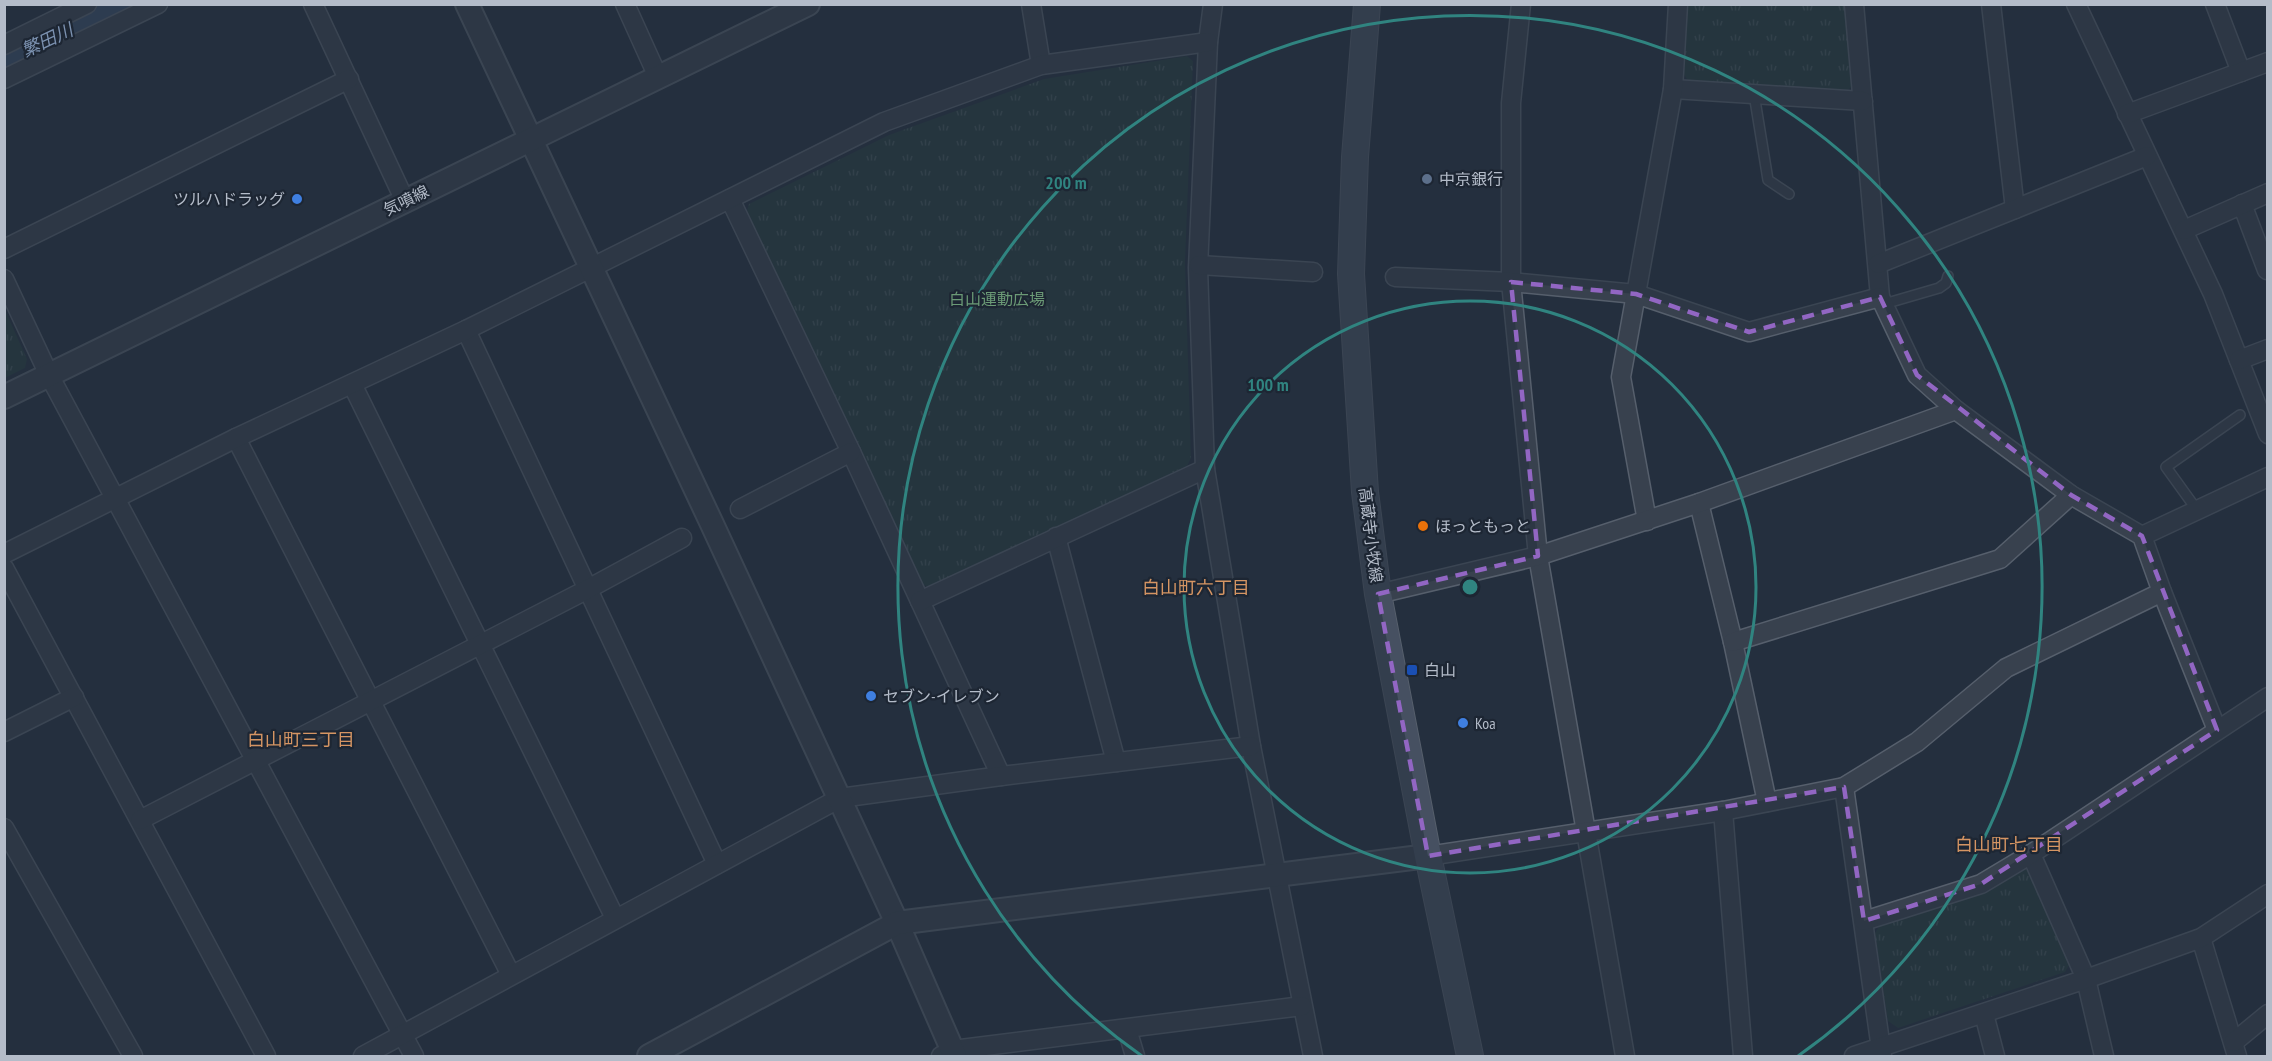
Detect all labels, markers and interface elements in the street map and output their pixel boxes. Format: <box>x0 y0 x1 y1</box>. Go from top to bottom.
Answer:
water label: 繁田川 <box>18 17 78 62</box>
place label: 中京銀行 <box>1439 169 1503 189</box>
text: 200 m <box>1045 171 1087 194</box>
marker: 中京銀行 <box>1420 172 1434 186</box>
street label: 気噴線 <box>380 180 432 220</box>
place label: ツルハドラッグ <box>173 189 285 209</box>
marker: ツルハドラッグ <box>290 192 304 206</box>
park label: 白山運動広場 <box>949 289 1045 309</box>
text: 100 m <box>1247 373 1289 396</box>
street label: 高蔵寺小牧線 <box>1355 486 1387 584</box>
place label: ほっともっと <box>1435 516 1531 536</box>
marker: ほっともっと <box>1416 519 1430 533</box>
district label: 白山町六丁目 <box>1142 576 1250 599</box>
centre of rings <box>1460 577 1480 597</box>
place label: 白山 <box>1424 660 1456 680</box>
marker: 白山 <box>1405 663 1419 677</box>
place label: セブン-イレブン <box>883 686 1000 706</box>
marker: セブン-イレブン <box>864 689 878 703</box>
place label: Koa <box>1475 713 1496 733</box>
marker: Koa <box>1456 716 1470 730</box>
district label: 白山町三丁目 <box>247 728 355 751</box>
district label: 白山町七丁目 <box>1955 833 2063 856</box>

